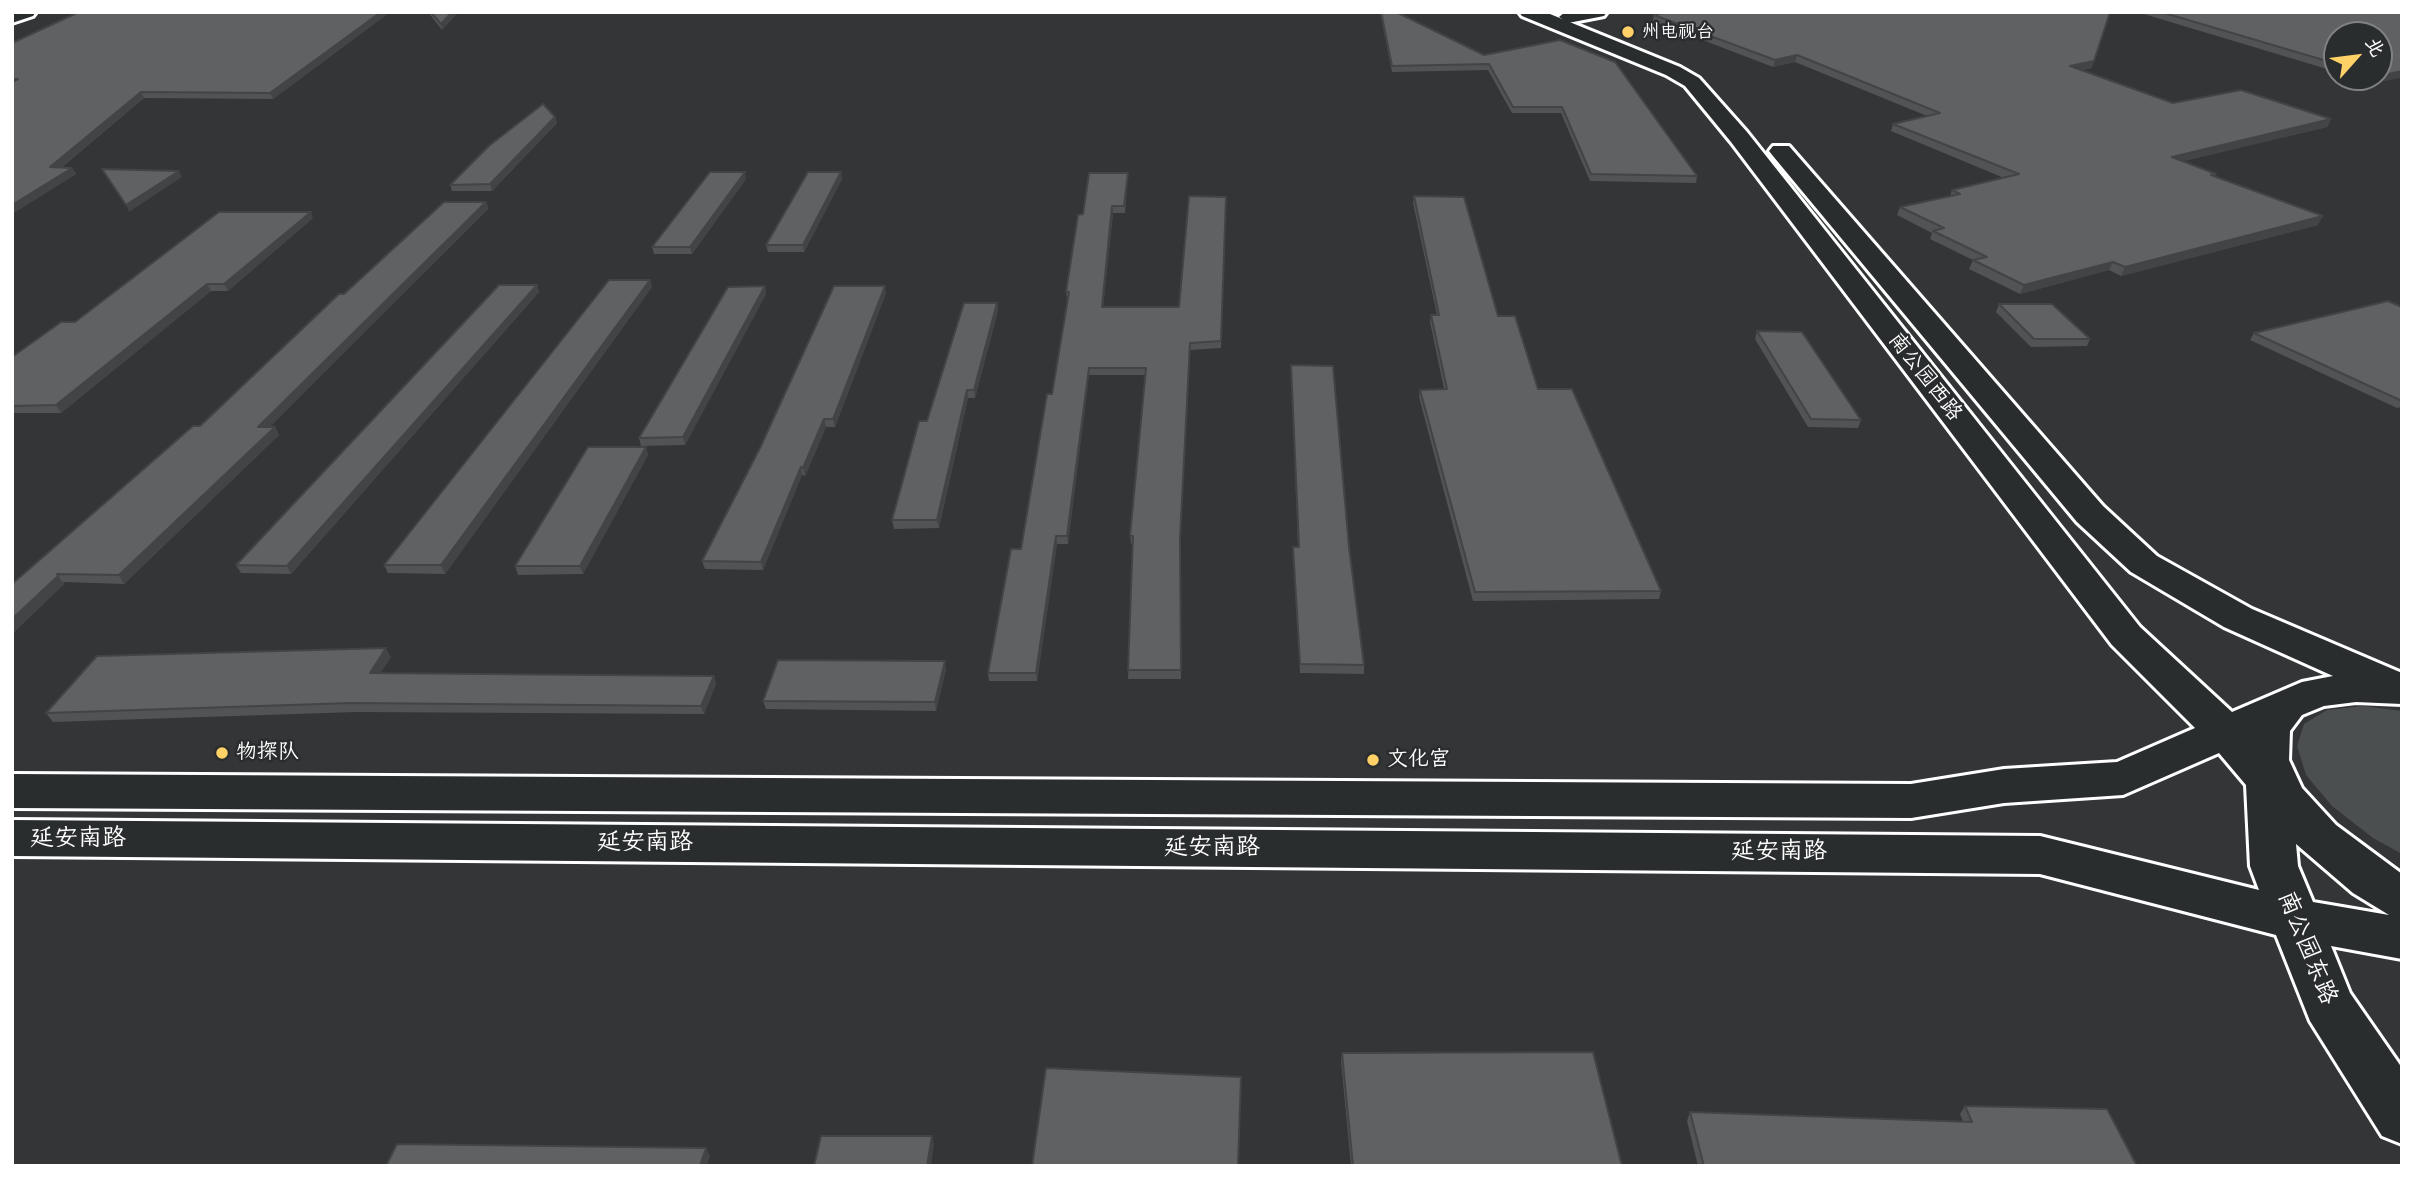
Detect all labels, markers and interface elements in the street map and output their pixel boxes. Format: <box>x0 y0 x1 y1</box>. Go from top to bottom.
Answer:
place label: 州电视台 <box>1642 21 1714 43</box>
north arrow <box>2323 21 2393 91</box>
marker: 州电视台 <box>1620 24 1636 40</box>
text: 北 <box>2360 33 2391 61</box>
street label: 南公园西路 <box>1883 328 1967 426</box>
place label: 物探队 <box>236 740 299 766</box>
marker: 物探队 <box>214 745 230 761</box>
place label: 文化宫 <box>1387 747 1450 773</box>
marker: 文化宫 <box>1365 752 1381 768</box>
street label: 延安南路 <box>30 825 126 853</box>
street label: 延安南路 <box>597 829 693 857</box>
street label: 延安南路 <box>1164 834 1260 862</box>
street label: 延安南路 <box>1731 838 1827 866</box>
street label: 南公园东路 <box>2271 887 2343 1009</box>

